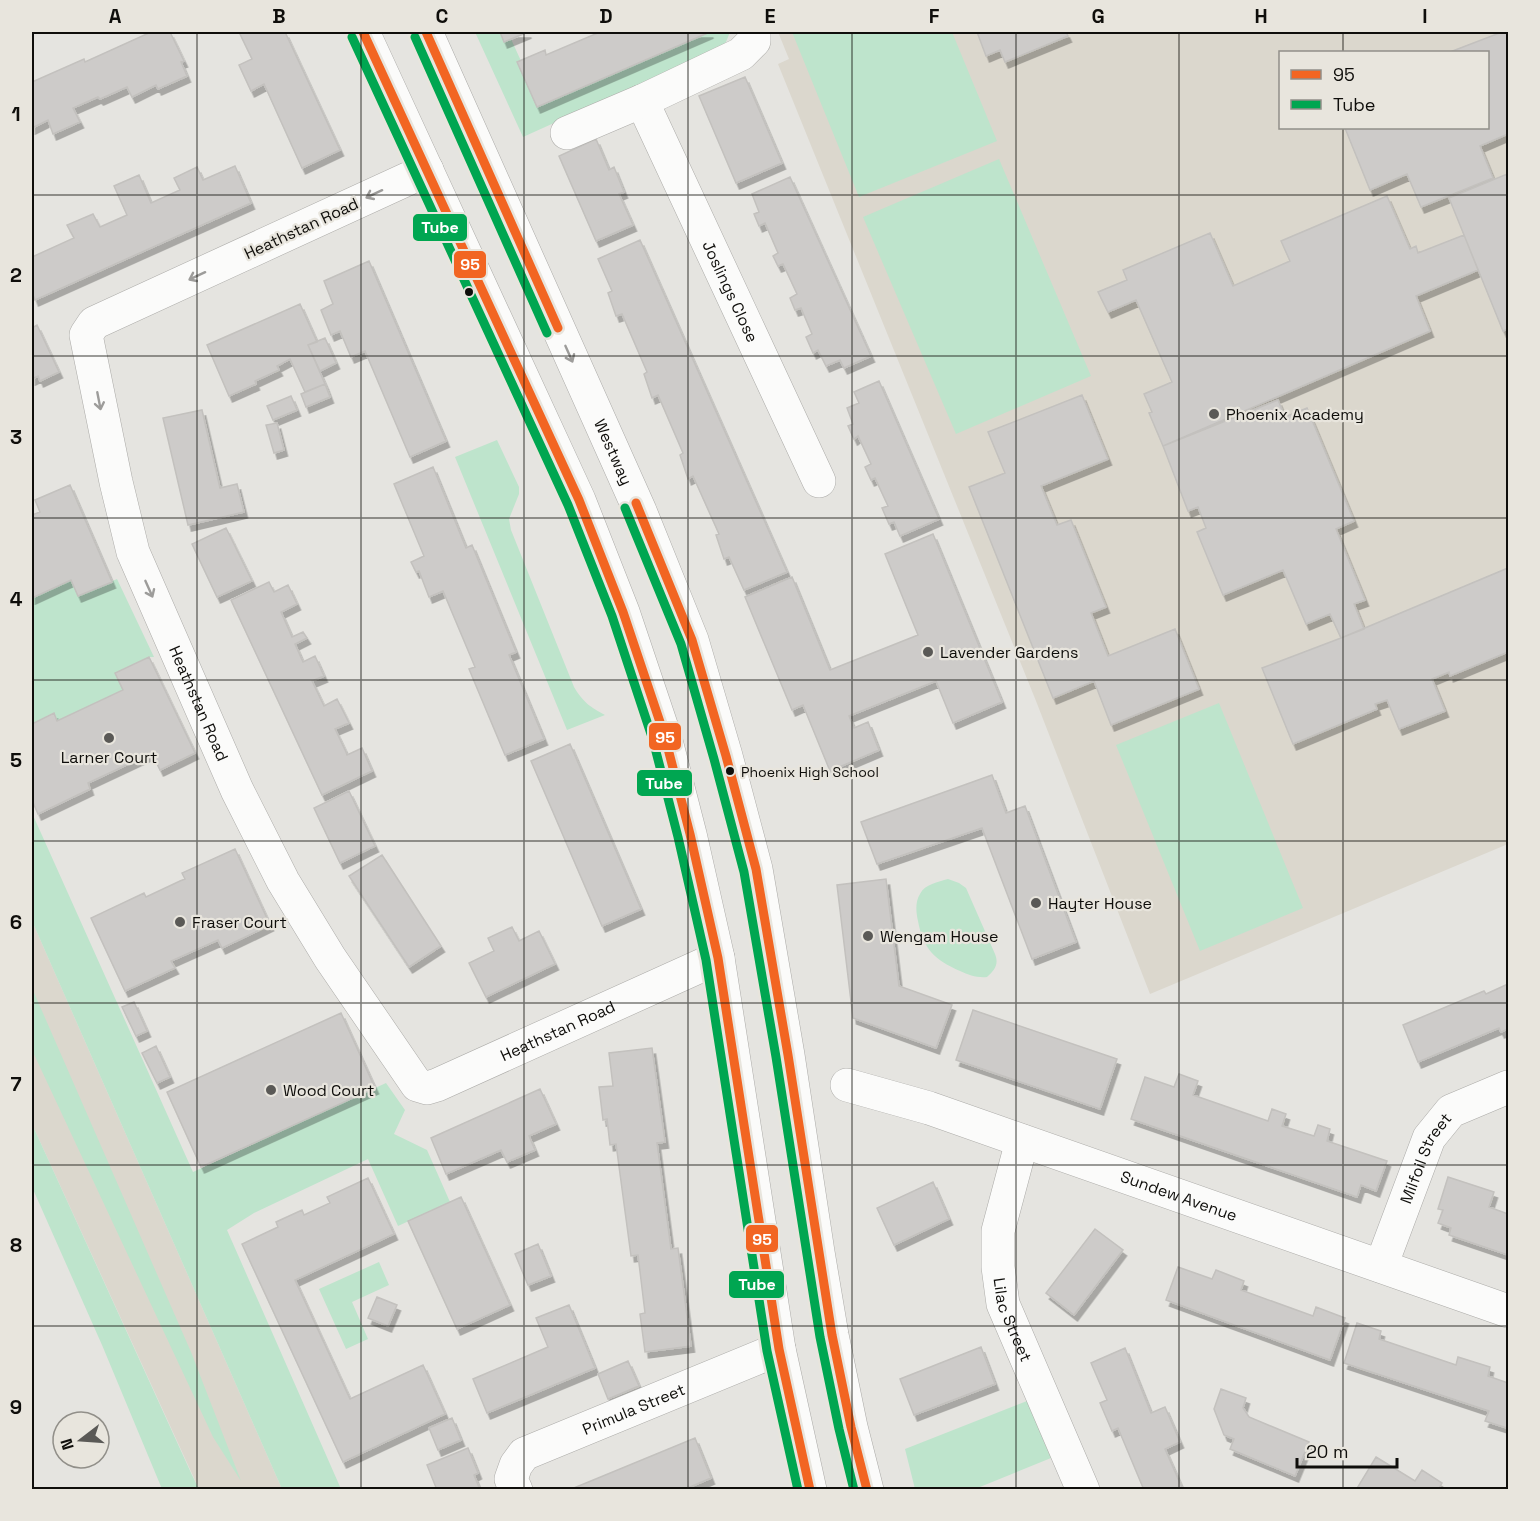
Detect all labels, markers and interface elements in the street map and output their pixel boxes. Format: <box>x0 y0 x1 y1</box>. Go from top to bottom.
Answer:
text: A <box>109 3 122 29</box>
text: B <box>272 3 286 29</box>
text: C <box>436 3 449 29</box>
text: D <box>599 3 613 29</box>
text: E <box>764 3 776 29</box>
text: F <box>929 3 940 29</box>
text: G <box>1091 3 1105 29</box>
text: H <box>1254 3 1268 29</box>
text: I <box>1422 3 1428 29</box>
legend <box>1279 51 1489 129</box>
text: 95 <box>1333 63 1355 86</box>
text: Tube <box>1333 93 1375 116</box>
text: 1 <box>11 101 21 127</box>
one-way arrow <box>366 189 384 201</box>
street label: Heathstan Road <box>241 193 362 264</box>
line badge: Tube <box>412 213 468 242</box>
text: Tube <box>421 217 459 238</box>
street label: Joslings Close <box>697 237 763 346</box>
line badge: 95 <box>453 250 487 279</box>
text: 95 <box>460 254 480 275</box>
text: 2 <box>10 262 22 288</box>
one-way arrow <box>189 270 207 282</box>
unlabelled marker <box>463 286 475 298</box>
one-way arrow <box>564 344 576 362</box>
one-way arrow <box>94 390 105 410</box>
place label: Phoenix Academy <box>1226 404 1364 425</box>
marker: Phoenix Academy <box>1207 407 1221 421</box>
street label: Westway <box>589 416 637 489</box>
text: 3 <box>10 424 22 450</box>
one-way arrow <box>144 579 155 597</box>
text: 4 <box>10 586 23 612</box>
street label: Heathstan Road <box>164 642 233 764</box>
place label: Lavender Gardens <box>940 642 1079 663</box>
marker: Lavender Gardens <box>921 645 935 659</box>
line badge: 95 <box>648 722 682 751</box>
text: 95 <box>655 727 675 748</box>
marker: Larner Court <box>102 731 116 745</box>
text: 5 <box>10 747 22 773</box>
place label: Larner Court <box>61 747 157 768</box>
place label: Phoenix High School <box>741 763 879 781</box>
marker: Phoenix High School <box>724 765 736 777</box>
line badge: Tube <box>636 769 693 797</box>
text: Tube <box>645 773 683 794</box>
place label: Hayter House <box>1048 893 1152 914</box>
marker: Hayter House <box>1029 896 1043 910</box>
text: 6 <box>10 909 22 935</box>
place label: Fraser Court <box>192 912 287 933</box>
marker: Fraser Court <box>173 915 187 929</box>
place label: Wengam House <box>880 926 998 947</box>
marker: Wengam House <box>861 929 875 943</box>
street label: Heathstan Road <box>497 996 619 1066</box>
text: 7 <box>10 1071 22 1097</box>
place label: Wood Court <box>283 1080 374 1101</box>
marker: Wood Court <box>264 1083 278 1097</box>
street label: Milfoil Street <box>1395 1109 1456 1207</box>
street label: Sundew Avenue <box>1118 1166 1240 1226</box>
line badge: 95 <box>745 1224 779 1253</box>
text: 95 <box>752 1229 772 1250</box>
text: 8 <box>10 1232 22 1258</box>
line badge: Tube <box>728 1270 785 1299</box>
text: Tube <box>738 1274 776 1295</box>
street label: Lilac Street <box>989 1276 1037 1365</box>
street label: Primula Street <box>579 1379 688 1440</box>
text: 9 <box>10 1394 22 1420</box>
north arrow <box>51 1410 111 1470</box>
scale bar <box>1297 1431 1398 1469</box>
text: N <box>56 1436 79 1452</box>
text: 20 m <box>1306 1440 1349 1463</box>

